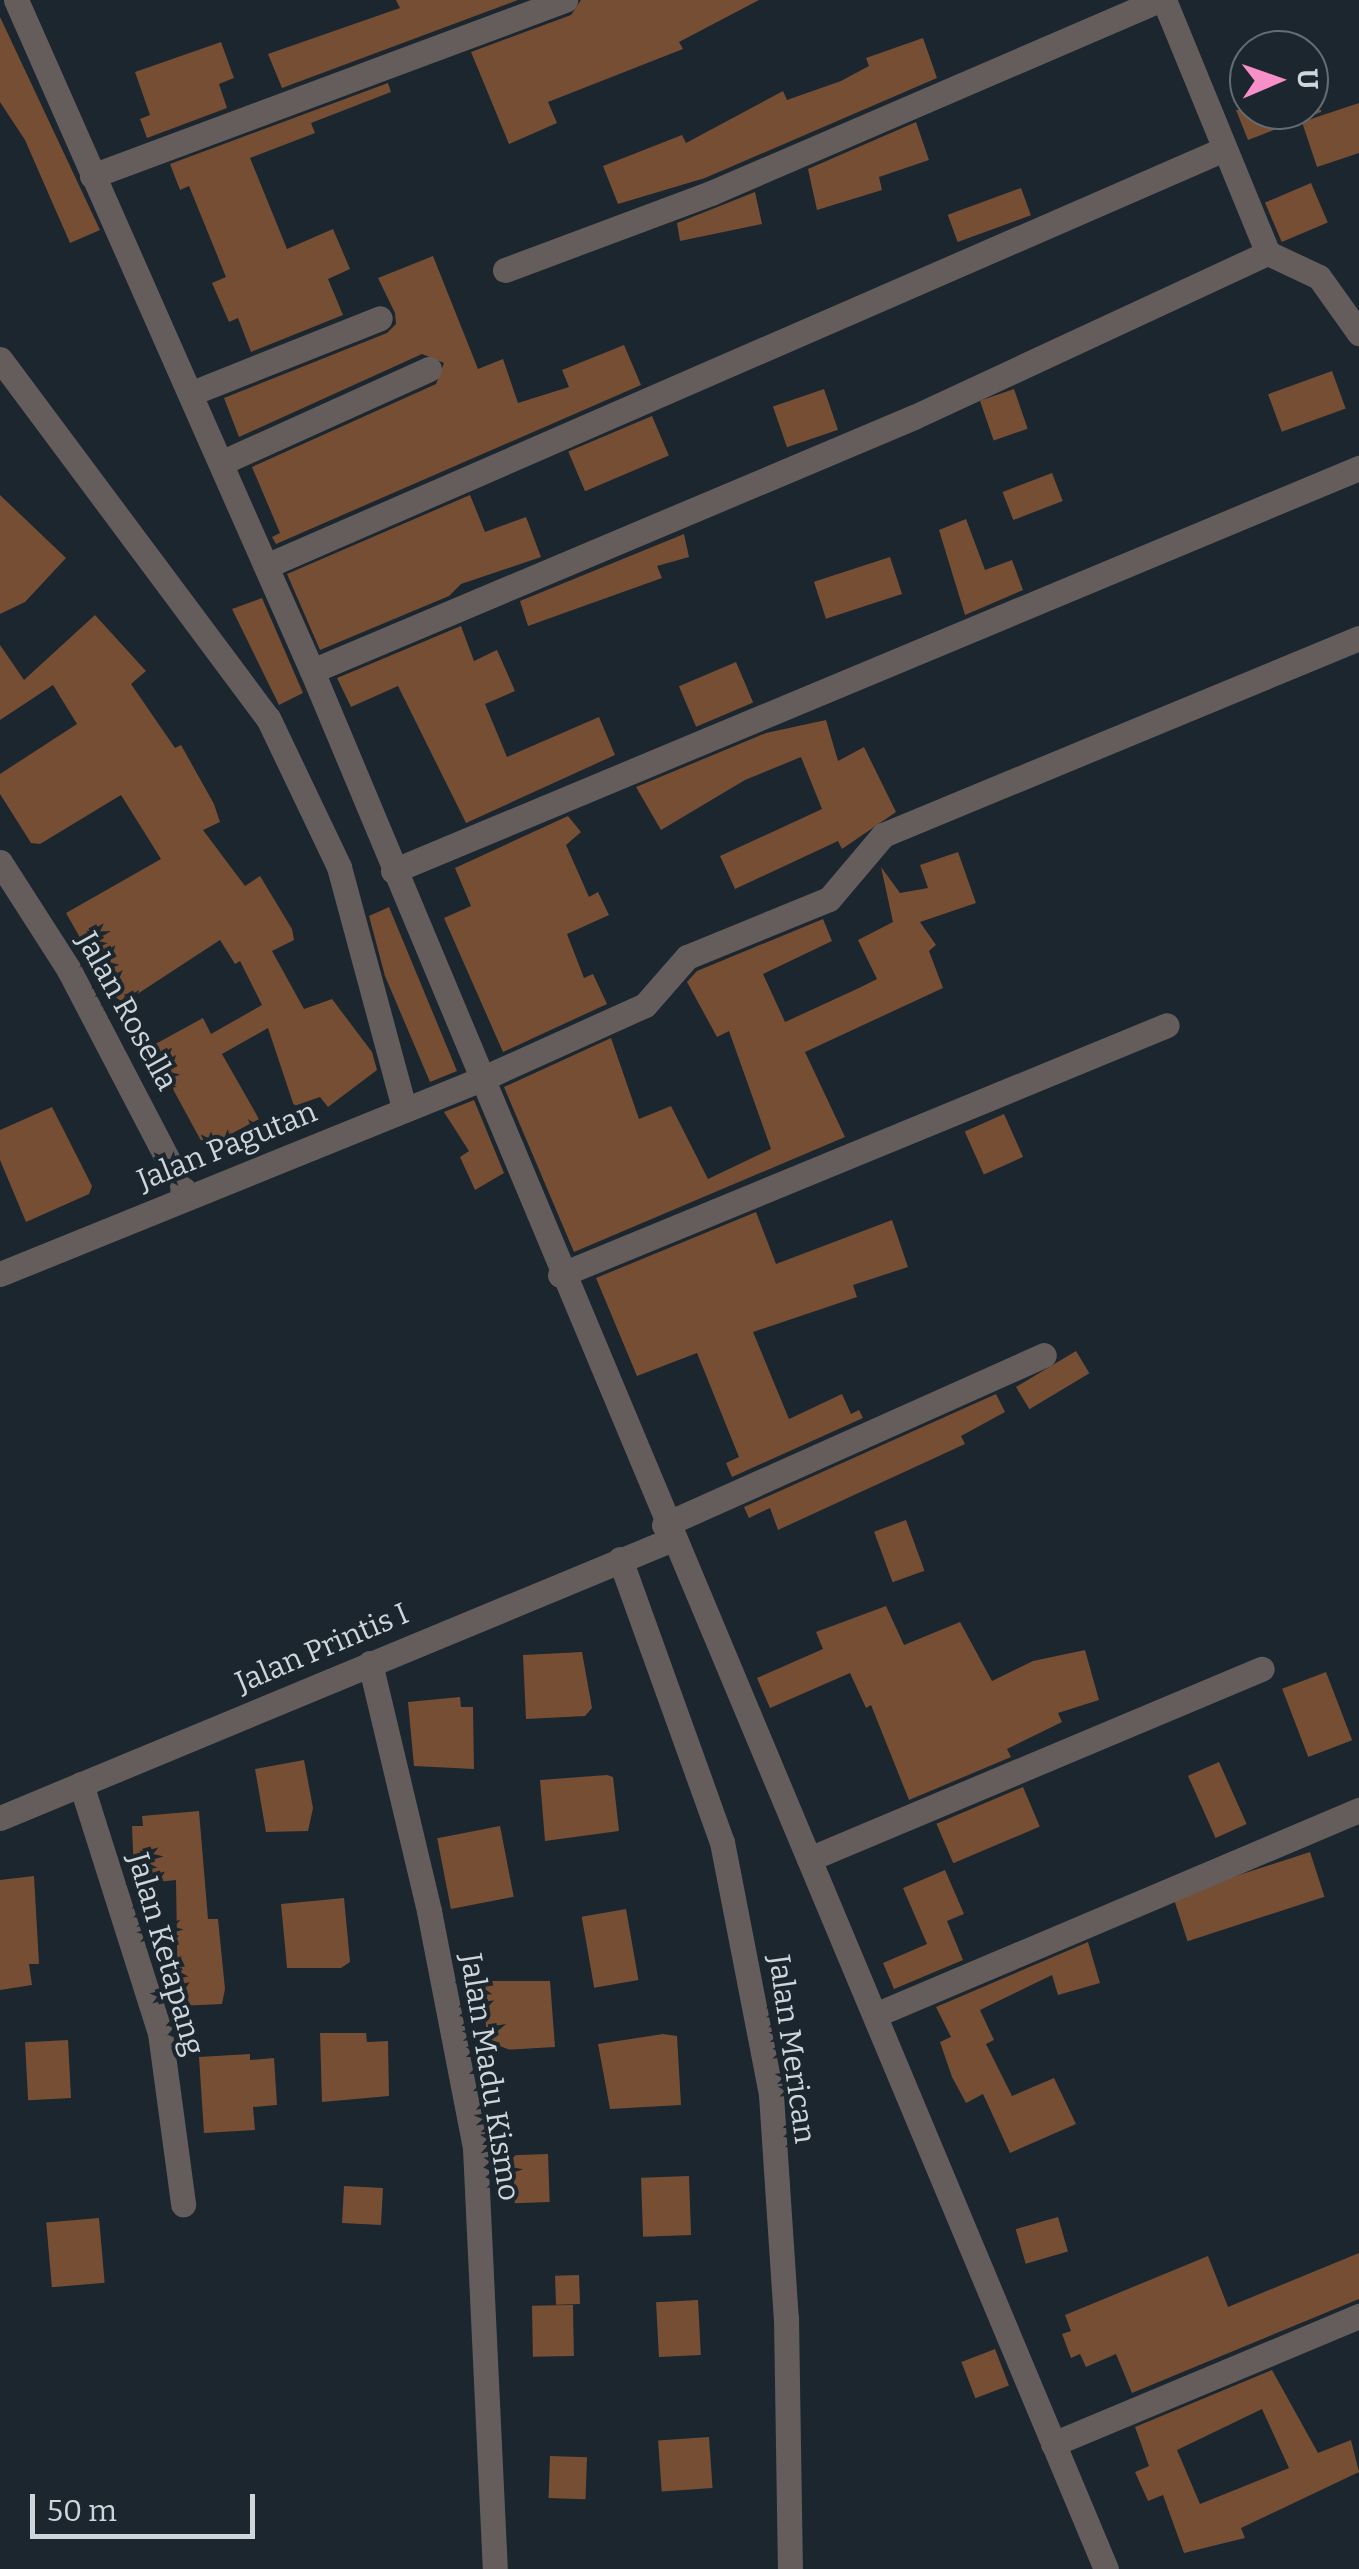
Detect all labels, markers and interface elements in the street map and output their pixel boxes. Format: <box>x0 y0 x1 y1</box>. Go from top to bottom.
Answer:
north arrow <box>1229 30 1329 130</box>
text: U <box>1291 68 1324 90</box>
street label: Jalan Rosella <box>69 925 185 1097</box>
street label: Jalan Pagutan <box>132 1094 322 1198</box>
street label: Jalan Printis I <box>230 1595 414 1701</box>
street label: Jalan Ketapang <box>120 1849 212 2059</box>
street label: Jalan Madu Kismo <box>453 1951 527 2203</box>
street label: Jalan Merican <box>761 1952 823 2146</box>
scale bar <box>35 2474 260 2536</box>
text: 50 m <box>47 2493 117 2529</box>

